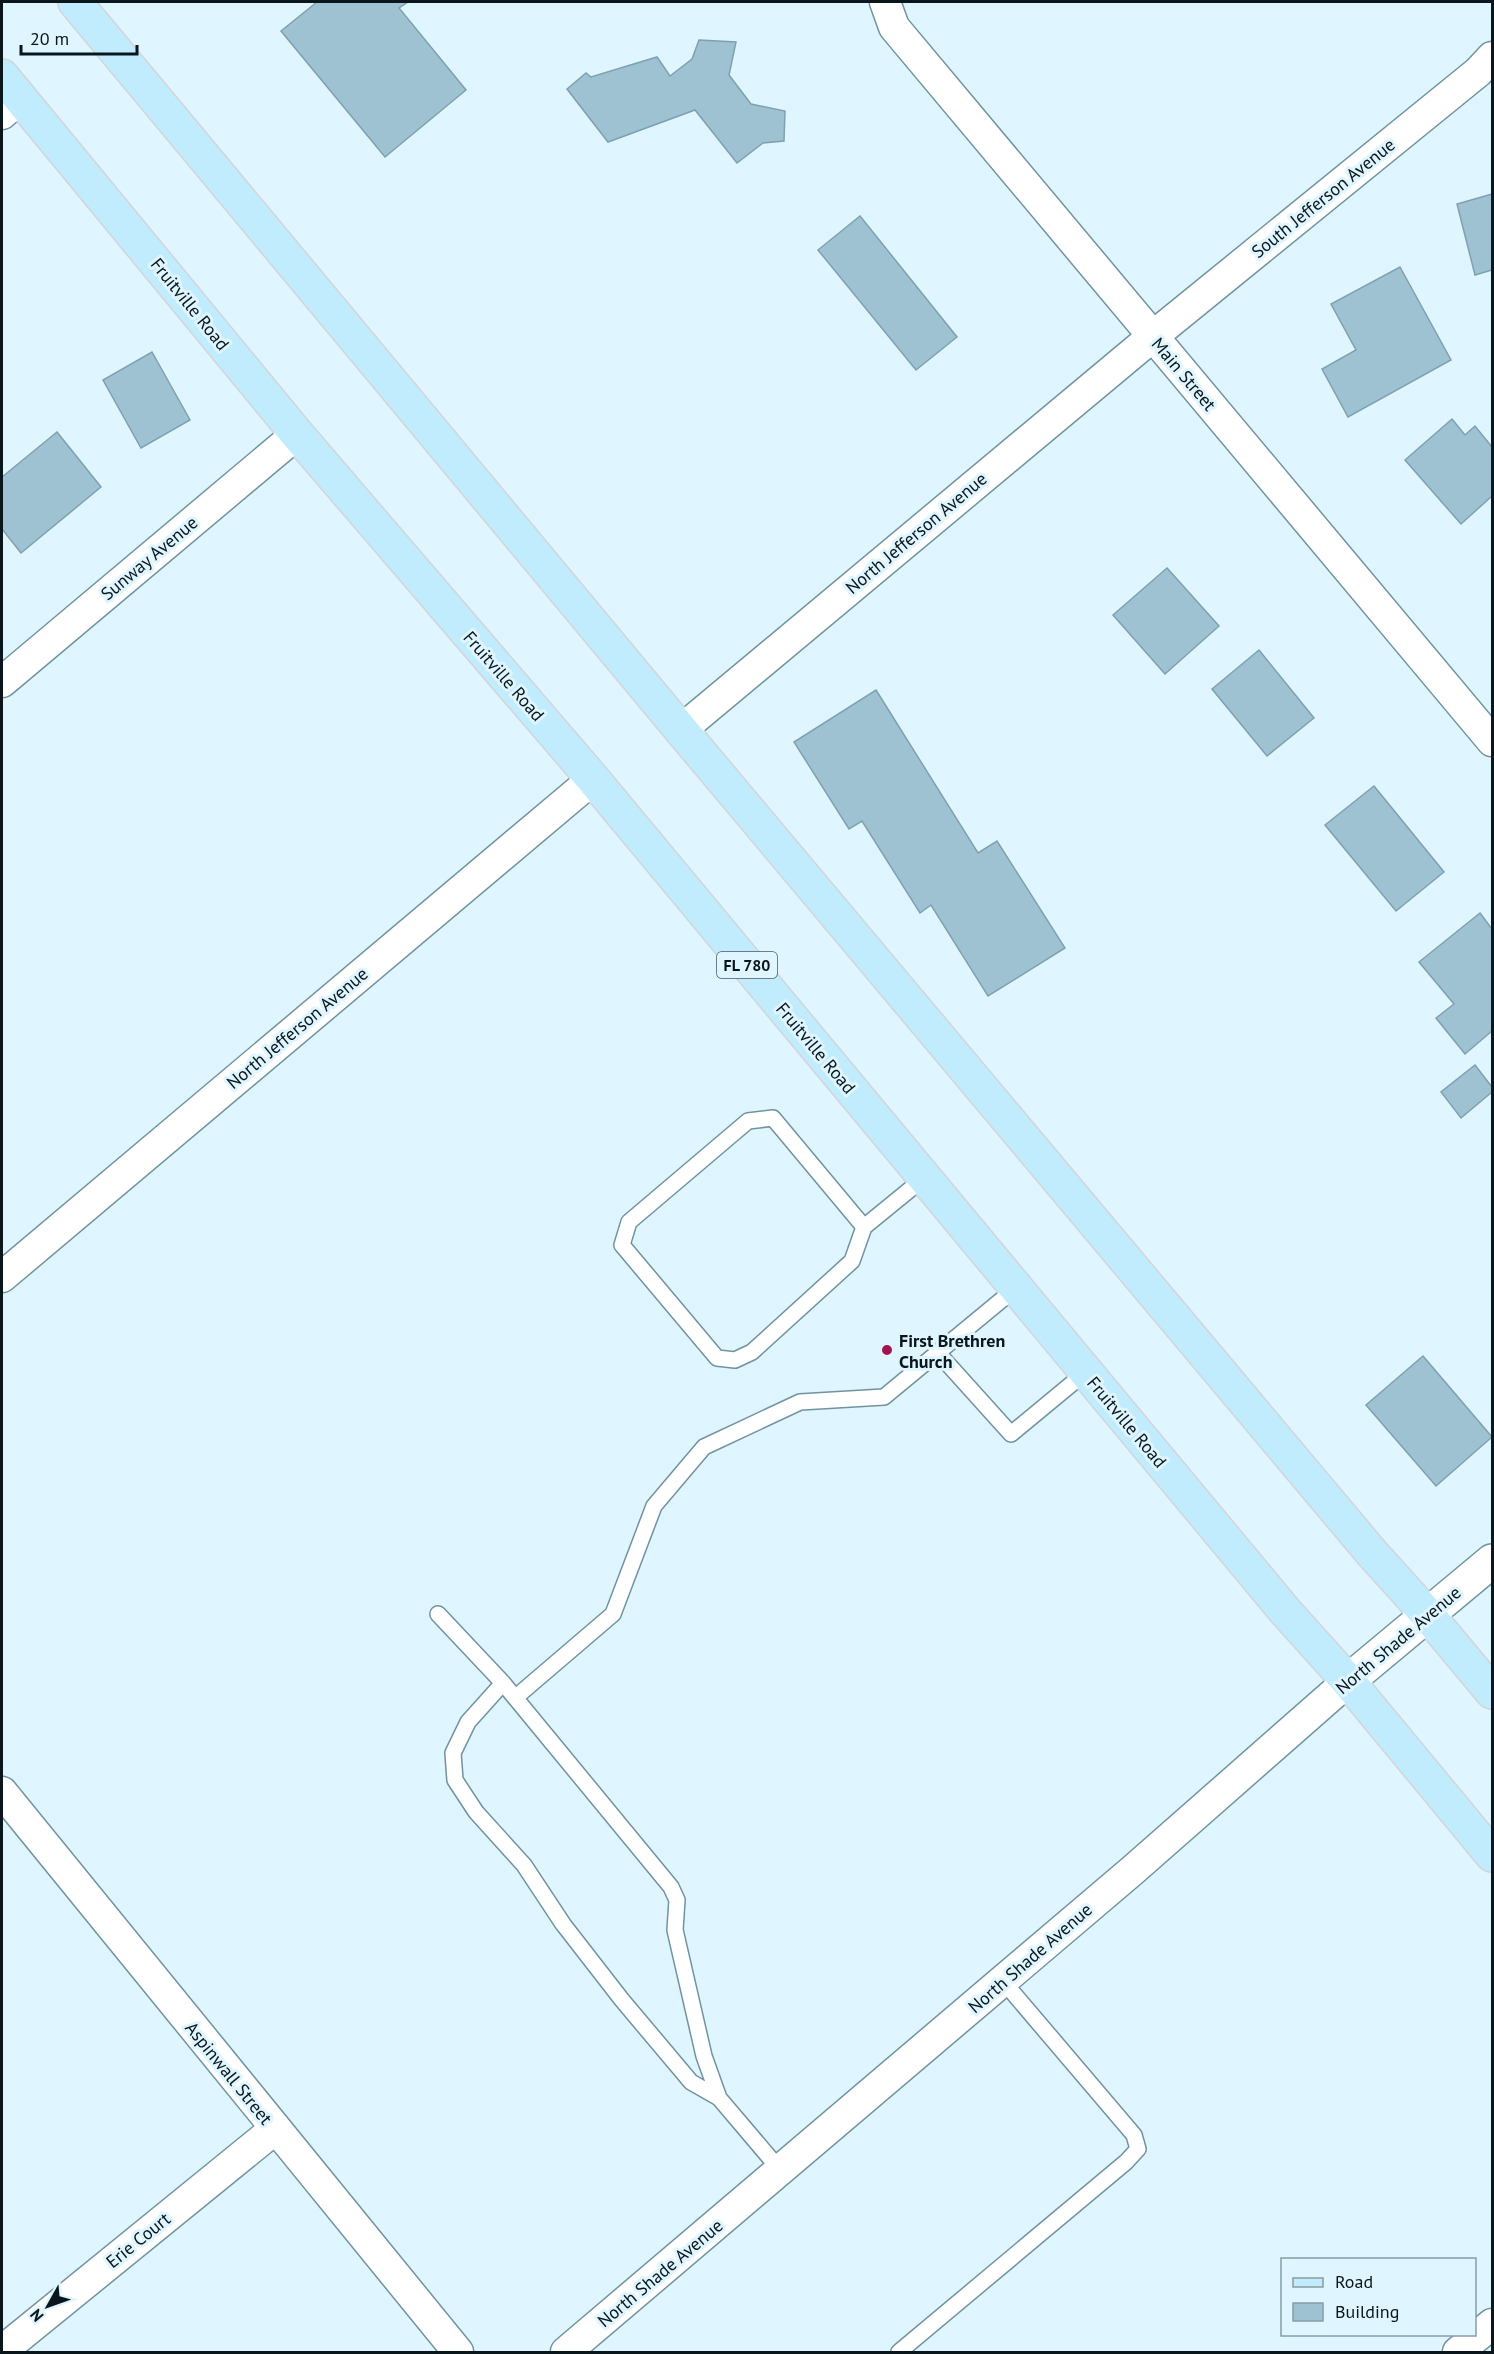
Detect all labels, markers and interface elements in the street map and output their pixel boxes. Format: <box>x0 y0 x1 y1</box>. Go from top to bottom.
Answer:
scale bar <box>21 18 136 56</box>
text: 20 m <box>30 27 69 50</box>
street label: South Jefferson Avenue <box>1247 133 1399 263</box>
street label: Fruitville Road <box>146 253 234 355</box>
street label: Main Street <box>1147 333 1221 415</box>
street label: North Jefferson Avenue <box>841 467 991 599</box>
street label: Sunway Avenue <box>96 511 202 605</box>
street label: Fruitville Road <box>459 626 549 726</box>
road number: FL 780 <box>717 952 777 978</box>
street label: North Jefferson Avenue <box>222 962 372 1094</box>
street label: Fruitville Road <box>771 998 861 1098</box>
place label: First Brethren Church <box>899 1329 1005 1373</box>
marker: First Brethren Church <box>880 1343 894 1357</box>
street label: Fruitville Road <box>1082 1372 1172 1472</box>
street label: North Shade Avenue <box>1331 1581 1465 1699</box>
street label: North Shade Avenue <box>963 1898 1097 2018</box>
street label: Aspinwall Street <box>180 2017 278 2129</box>
street label: Erie Court <box>101 2207 175 2273</box>
street label: North Shade Avenue <box>593 2214 727 2332</box>
legend <box>1281 2258 1476 2336</box>
text: Road <box>1335 2270 1373 2293</box>
north arrow <box>18 2276 78 2336</box>
text: Building <box>1335 2300 1399 2323</box>
text: N <box>25 2305 48 2326</box>

